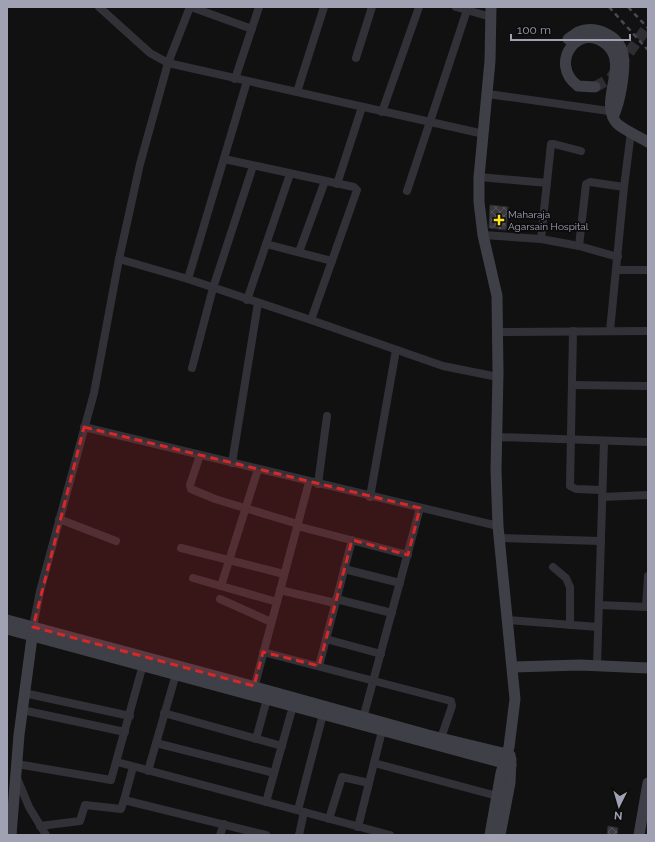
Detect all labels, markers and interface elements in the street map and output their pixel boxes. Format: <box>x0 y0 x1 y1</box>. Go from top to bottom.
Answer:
scale bar <box>511 16 630 42</box>
text: 100 m <box>517 23 551 37</box>
place label: Maharaja Agarsain Hospital <box>508 209 589 232</box>
marker: Maharaja Agarsain Hospital <box>493 214 505 226</box>
north arrow <box>599 786 639 826</box>
text: N <box>613 809 623 822</box>

